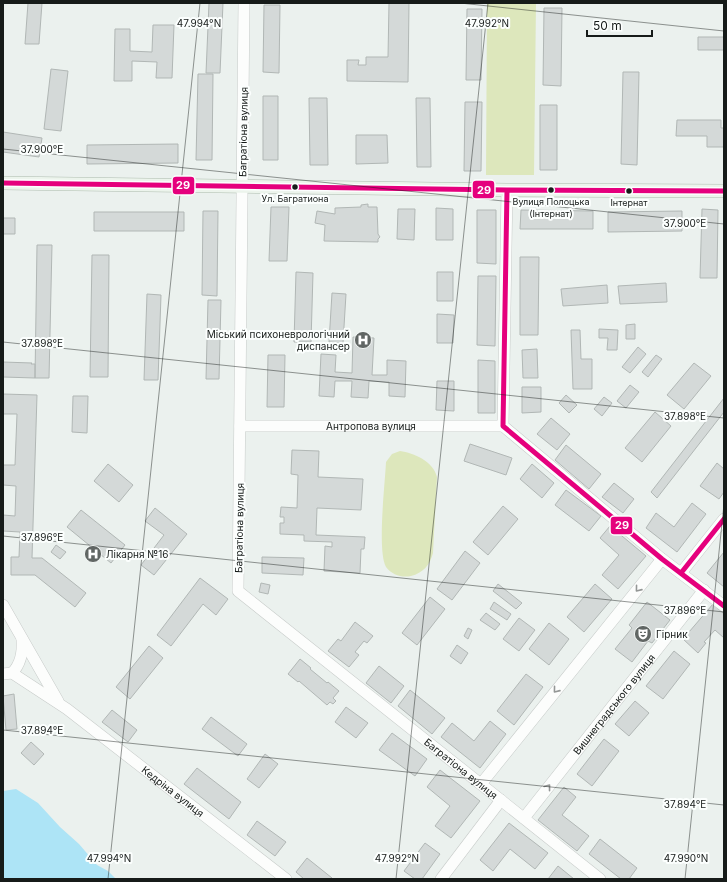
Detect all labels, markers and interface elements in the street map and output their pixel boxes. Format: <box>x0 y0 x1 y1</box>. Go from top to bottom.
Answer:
scale bar <box>587 12 652 38</box>
text: 47.994°N <box>177 17 221 29</box>
text: 47.992°N <box>465 17 509 29</box>
text: 50 m <box>593 18 622 33</box>
street label: Багратіона вулиця <box>236 87 250 177</box>
text: 37.900°E <box>21 143 63 155</box>
line badge: 29 <box>172 176 195 195</box>
text: 29 <box>176 178 190 192</box>
line badge: 29 <box>472 180 495 199</box>
marker: Ул. Багратиона <box>290 182 300 192</box>
text: 29 <box>477 183 491 197</box>
marker: Вулиця Полоцька (Інтернат) <box>546 185 556 195</box>
marker: Інтернат <box>624 186 634 196</box>
place label: Ул. Багратиона <box>262 193 328 204</box>
place label: Вулиця Полоцька (Інтернат) <box>513 196 589 219</box>
place label: Інтернат <box>610 197 648 208</box>
text: 37.900°E <box>664 217 706 229</box>
place label: Міський психоневрологічний диспансер <box>207 328 350 352</box>
hospital icon: Міський психоневрологічний диспансер <box>353 330 373 350</box>
text: 37.898°E <box>21 337 63 349</box>
text: 37.898°E <box>664 410 706 422</box>
street label: Антропова вулиця <box>326 420 416 432</box>
street label: Багратіона вулиця <box>232 483 246 573</box>
line badge: 29 <box>610 516 633 535</box>
text: 29 <box>615 518 629 532</box>
text: 37.896°E <box>21 531 63 543</box>
hospital icon: Лікарня №16 <box>83 544 103 564</box>
place label: Лікарня №16 <box>106 548 169 560</box>
one-way arrow <box>635 584 642 592</box>
text: 37.896°E <box>664 604 706 616</box>
theatre icon: Гірник <box>633 624 653 644</box>
place label: Гірник <box>656 628 688 640</box>
street label: Вишнеградського вулиця <box>570 652 657 757</box>
one-way arrow <box>554 686 561 693</box>
text: 37.894°E <box>21 724 63 736</box>
street label: Багратіона вулиця <box>422 736 500 801</box>
street label: Кедріна вулиця <box>140 763 206 819</box>
one-way arrow <box>543 784 550 791</box>
text: 37.894°E <box>664 798 706 810</box>
text: 47.994°N <box>87 852 131 864</box>
text: 47.992°N <box>375 852 419 864</box>
text: 47.990°N <box>664 852 708 864</box>

